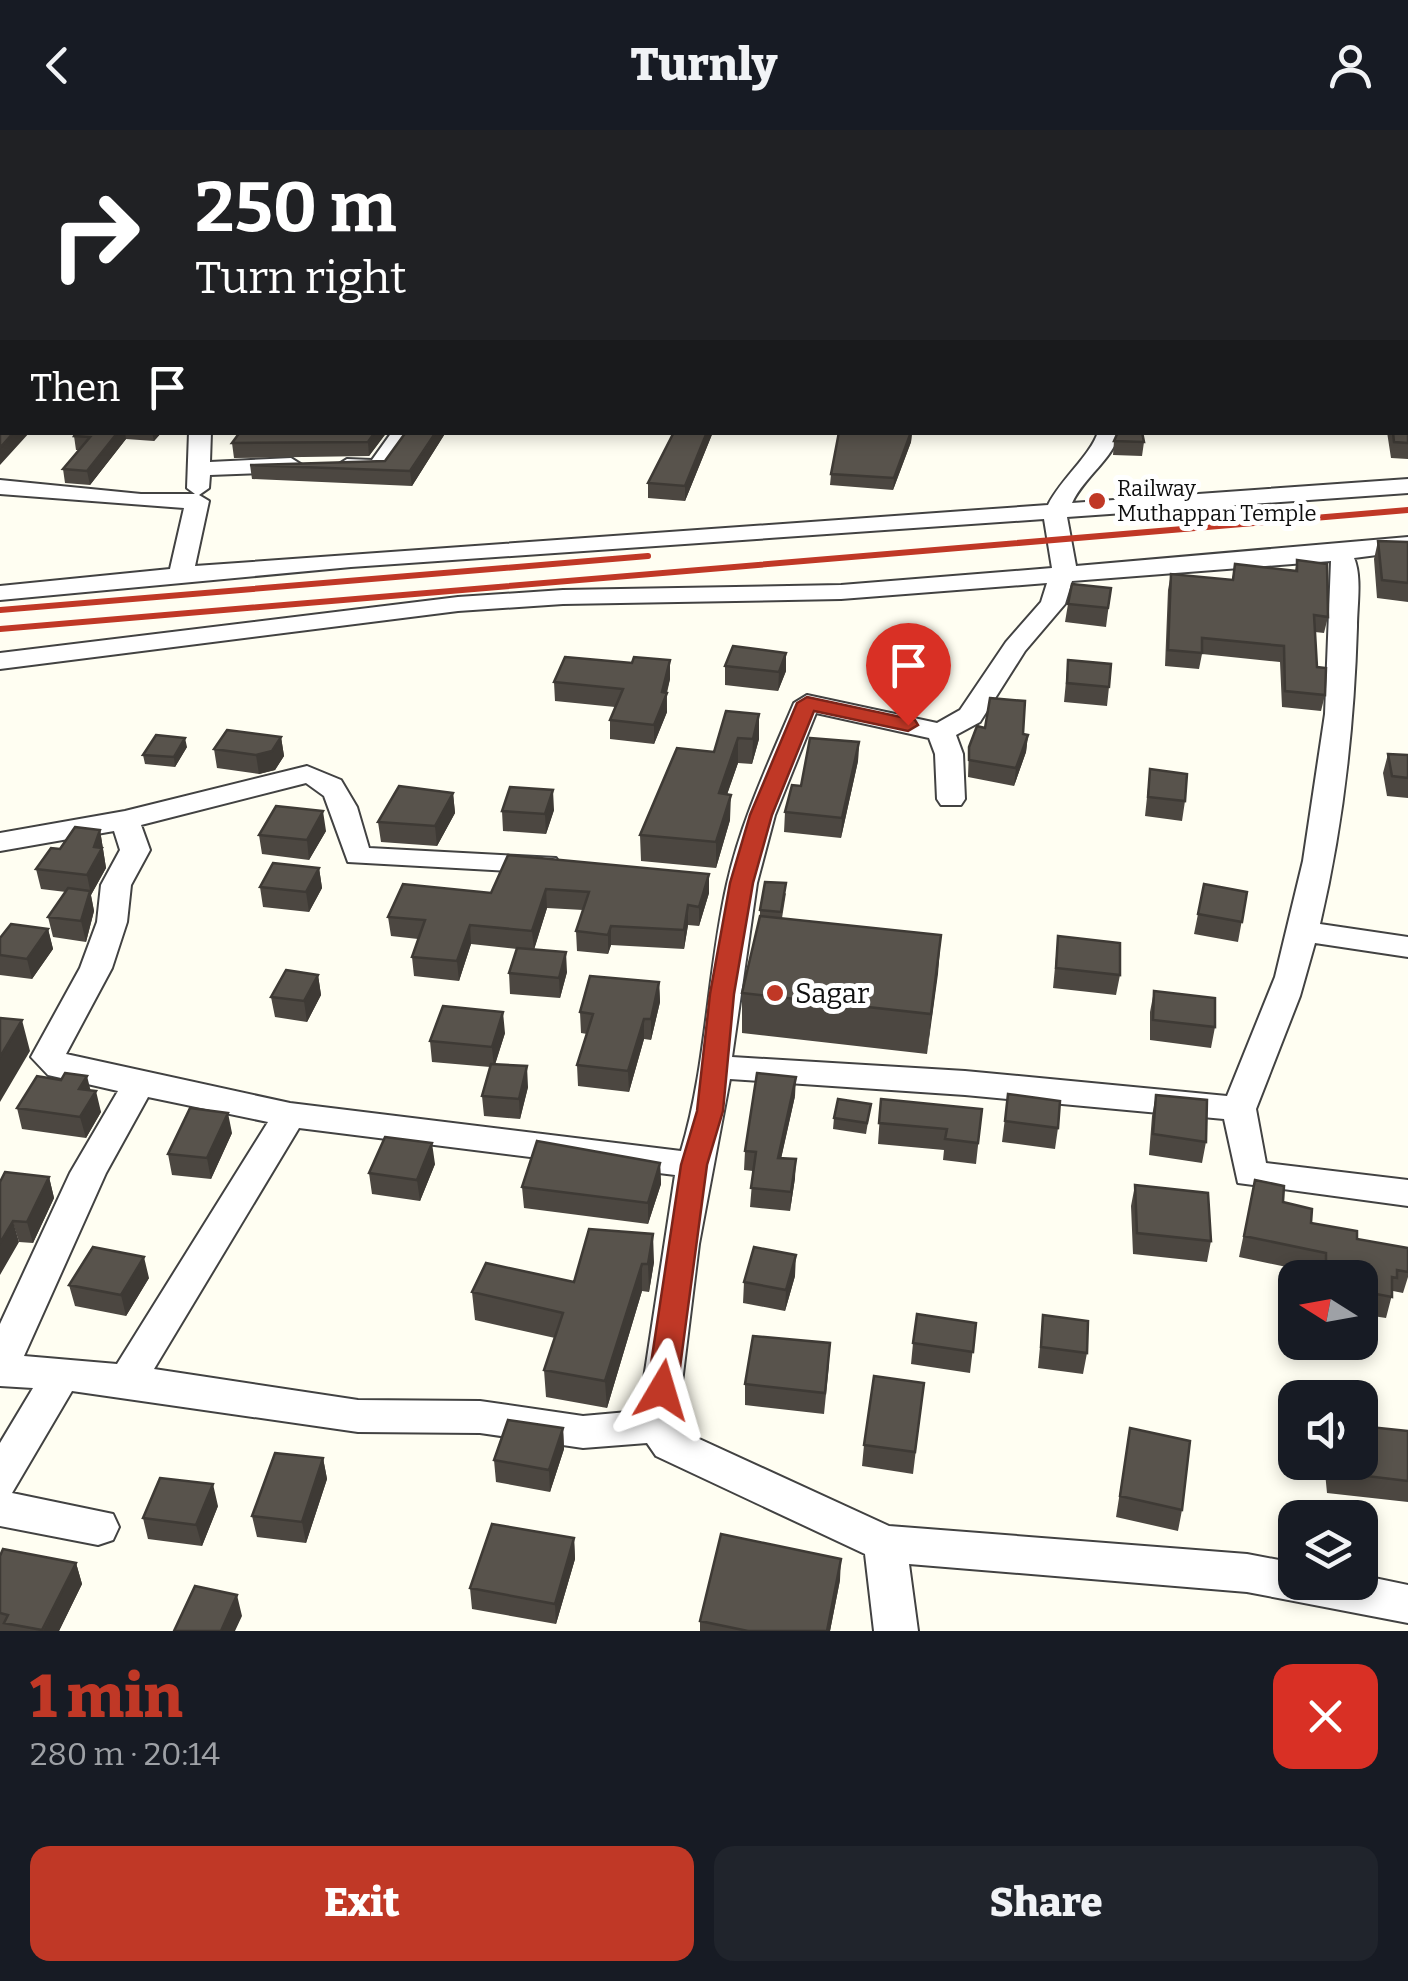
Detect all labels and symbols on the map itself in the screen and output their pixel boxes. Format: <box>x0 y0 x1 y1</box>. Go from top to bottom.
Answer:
place label: Railway Muthappan Temple <box>1117 475 1317 527</box>
marker: Railway Muthappan Temple <box>1086 490 1108 512</box>
pin <box>866 623 951 726</box>
place label: Sagar <box>795 977 869 1010</box>
marker: Sagar <box>764 982 786 1004</box>
north arrow <box>1278 1260 1378 1360</box>
position arrow <box>610 1338 714 1442</box>

